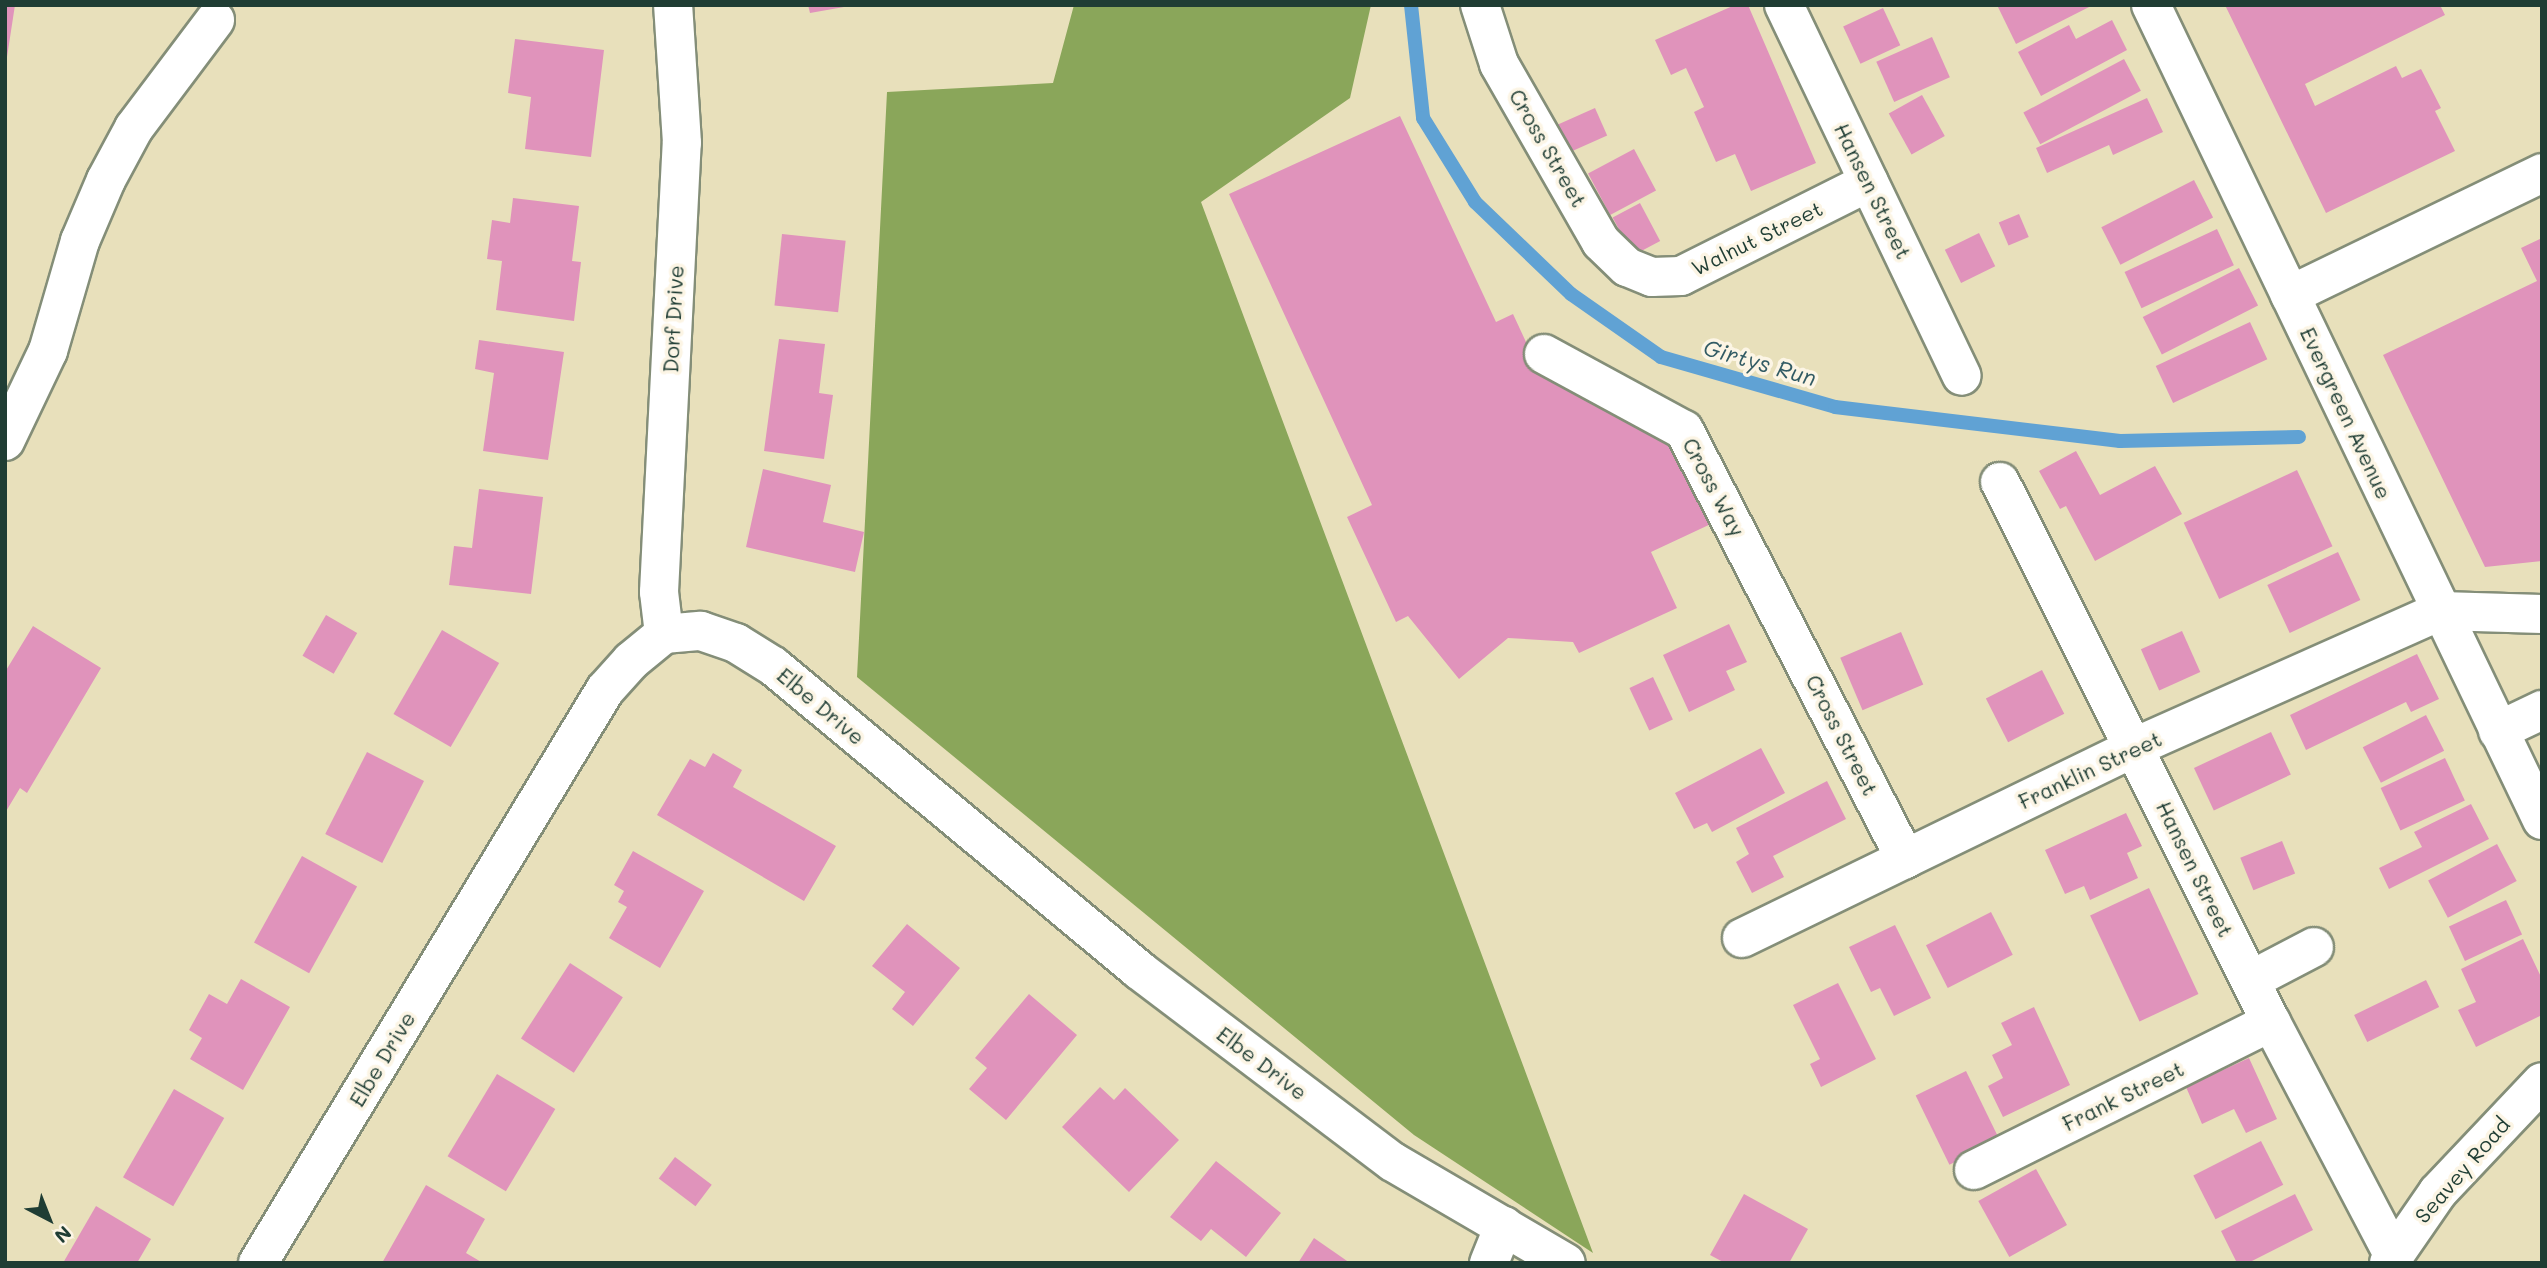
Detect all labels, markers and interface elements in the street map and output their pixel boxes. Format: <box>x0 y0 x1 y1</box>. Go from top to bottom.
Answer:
street label: Cross Street <box>1504 85 1592 211</box>
street label: Hansen Street <box>1829 119 1917 263</box>
street label: Walnut Street <box>1687 195 1827 281</box>
street label: Dorf Drive <box>658 265 688 373</box>
street label: Evergreen Avenue <box>2295 323 2397 503</box>
water label: Girtys Run <box>1700 333 1820 391</box>
street label: Cross Way <box>1678 434 1750 540</box>
street label: Elbe Drive <box>772 662 870 750</box>
street label: Cross Street <box>1801 670 1883 800</box>
street label: Franklin Street <box>2014 726 2166 814</box>
street label: Hansen Street <box>2151 797 2239 941</box>
street label: Elbe Drive <box>344 1007 420 1111</box>
street label: Elbe Drive <box>1212 1021 1312 1105</box>
street label: Frank Street <box>2058 1056 2188 1136</box>
street label: Seavey Road <box>2409 1112 2515 1228</box>
north arrow <box>14 1184 84 1254</box>
text: N <box>50 1221 77 1249</box>

